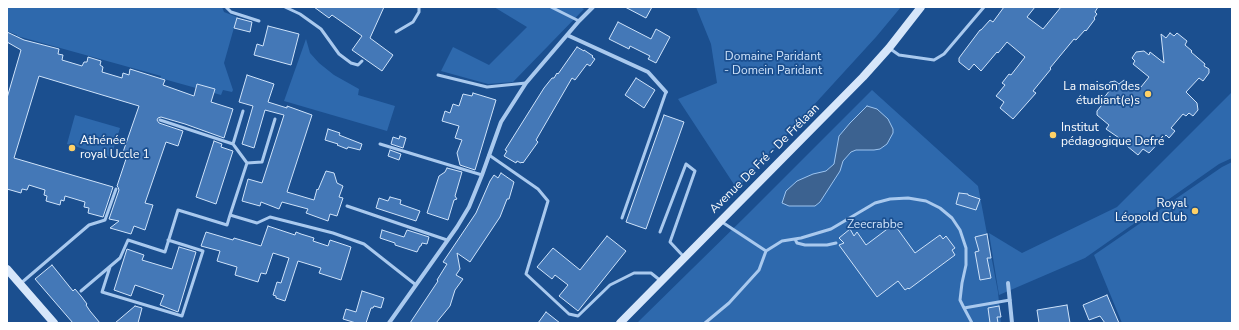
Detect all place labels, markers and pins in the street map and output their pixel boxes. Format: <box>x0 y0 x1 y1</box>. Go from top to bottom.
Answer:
place label: La maison des étudiant(e)s <box>1063 80 1140 108</box>
marker: La maison des étudiant(e)s <box>1143 89 1153 99</box>
place label: Institut pédagogique Defré <box>1061 121 1164 149</box>
marker: Institut pédagogique Defré <box>1048 130 1058 140</box>
place label: Athénée royal Uccle 1 <box>80 134 150 162</box>
marker: Athénée royal Uccle 1 <box>67 143 77 153</box>
place label: Royal Léopold Club <box>1115 197 1187 225</box>
marker: Royal Léopold Club <box>1190 206 1200 216</box>

